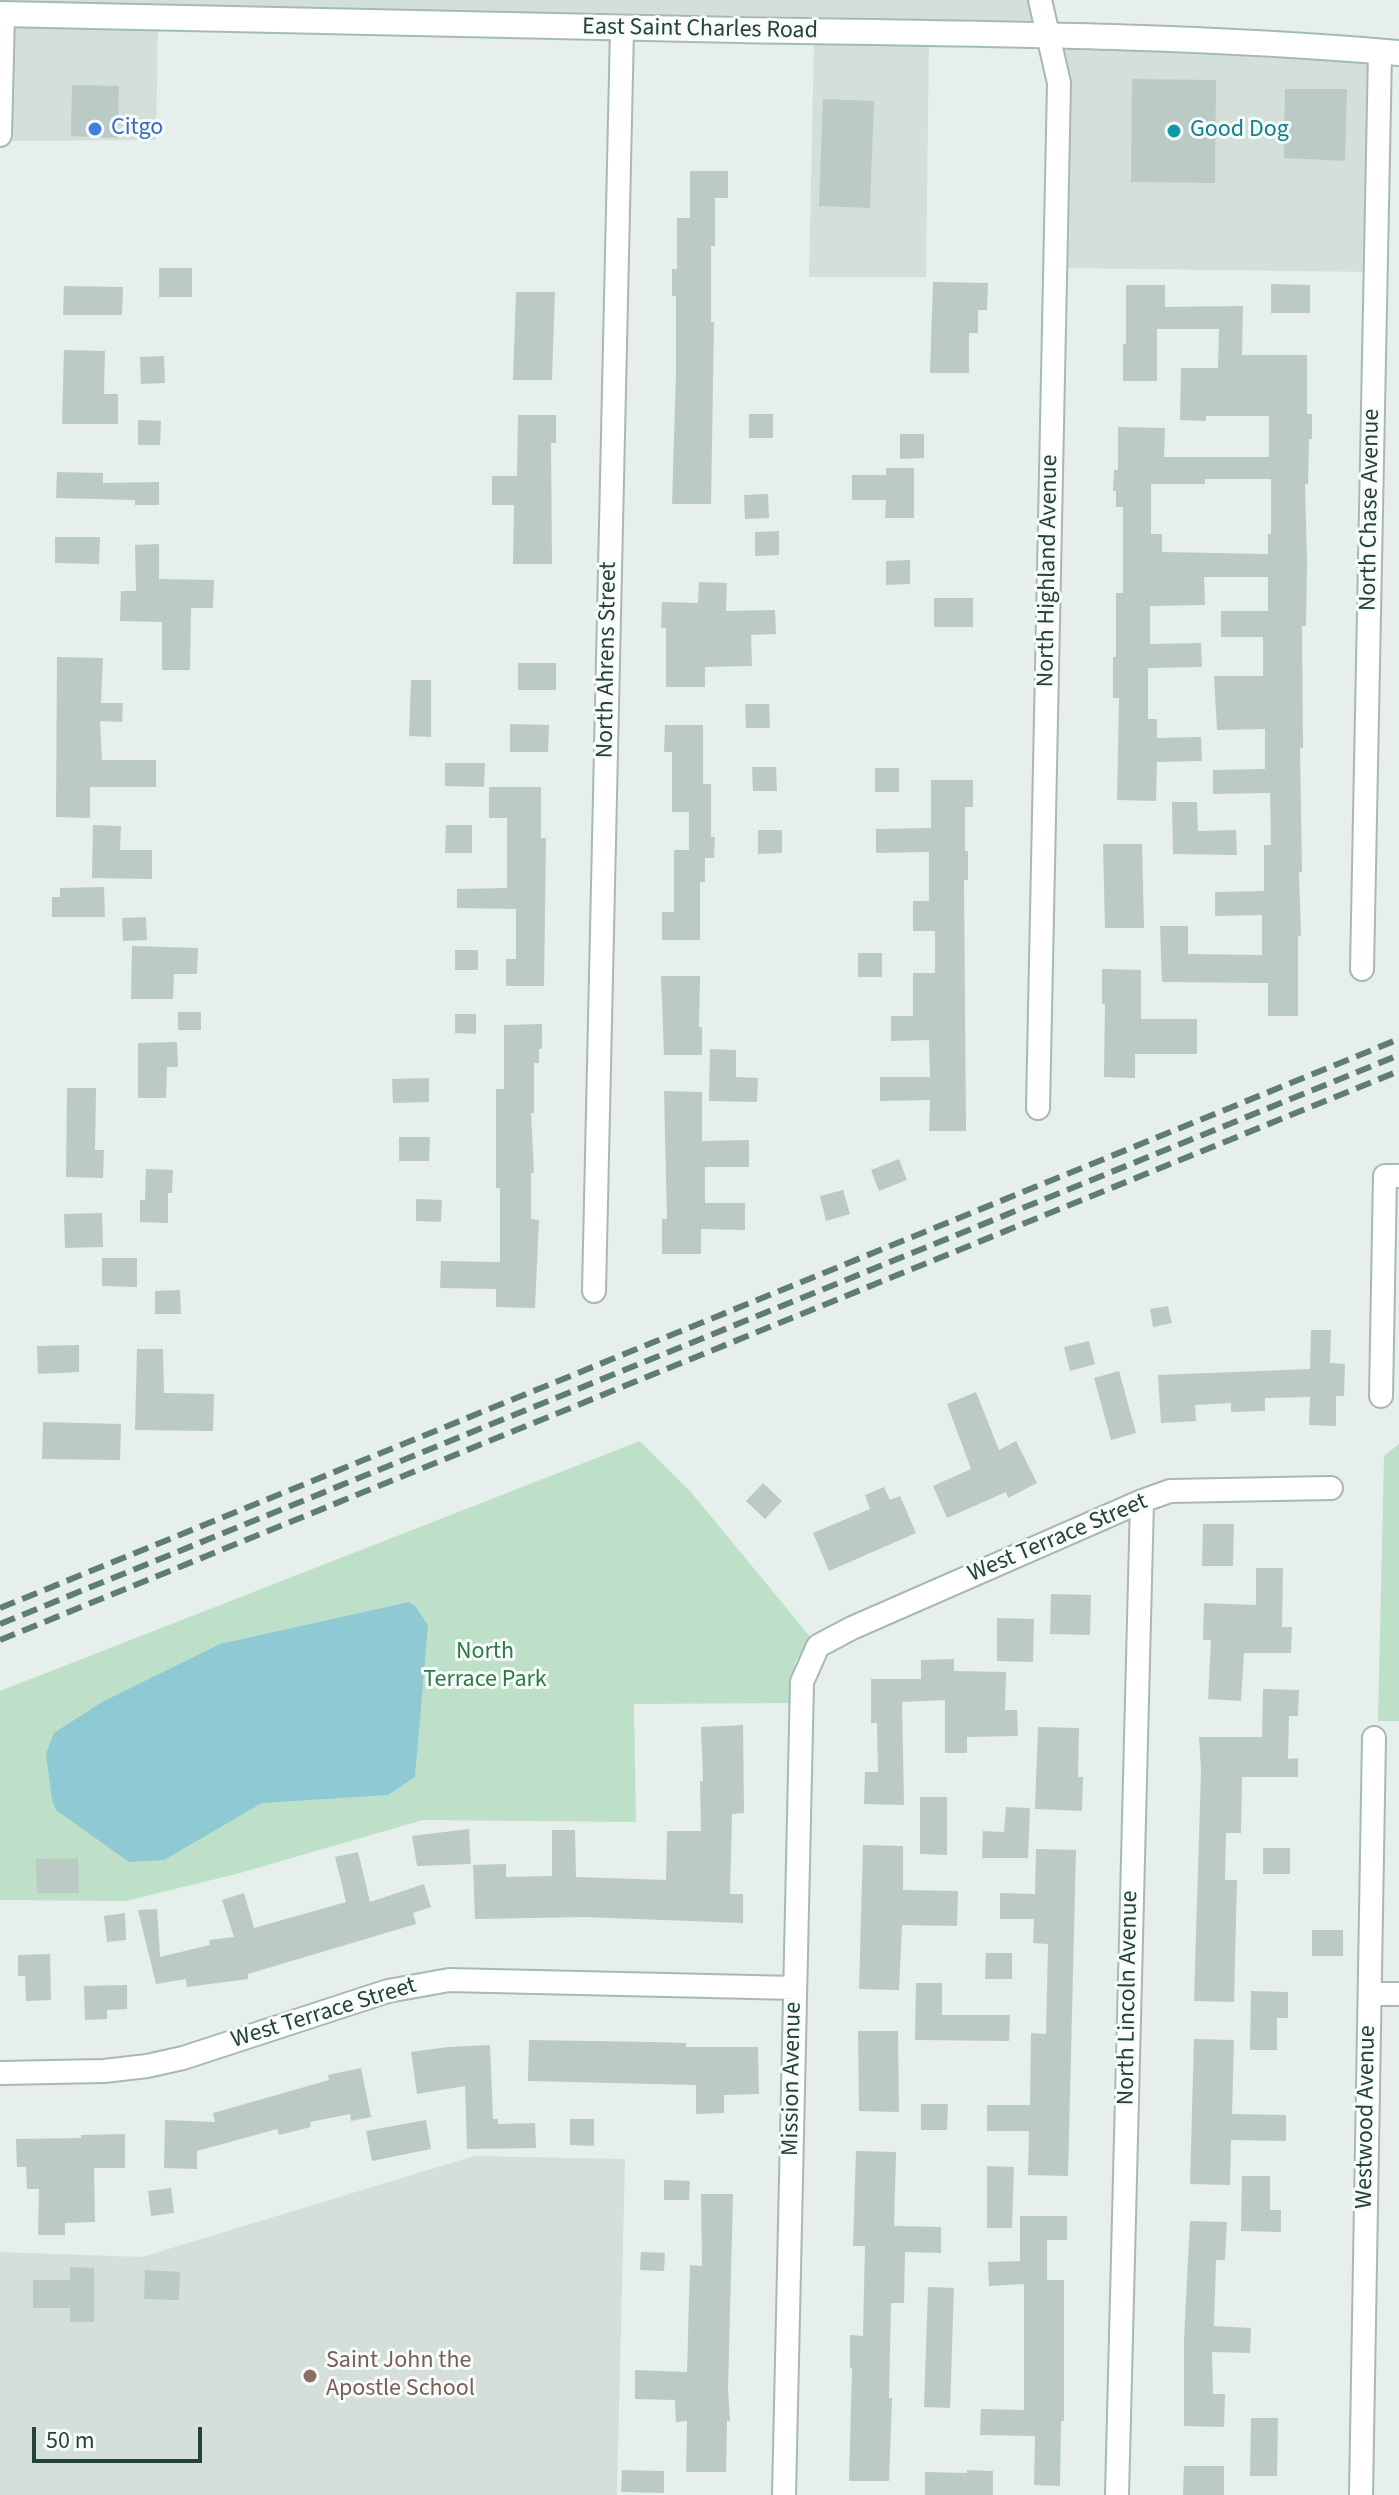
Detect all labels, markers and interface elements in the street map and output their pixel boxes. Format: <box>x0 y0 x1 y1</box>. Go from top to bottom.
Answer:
street label: East Saint Charles Road <box>582 14 818 46</box>
place label: Citgo <box>111 115 163 143</box>
place label: Good Dog <box>1190 117 1289 145</box>
marker: Citgo <box>86 120 104 138</box>
marker: Good Dog <box>1165 122 1183 140</box>
street label: North Chase Avenue <box>1355 409 1387 611</box>
street label: North Highland Avenue <box>1033 454 1065 688</box>
street label: North Ahrens Street <box>592 561 624 759</box>
street label: West Terrace Street <box>964 1488 1152 1590</box>
park label: North Terrace Park <box>423 1639 547 1695</box>
street label: North Lincoln Avenue <box>1113 1890 1145 2106</box>
street label: West Terrace Street <box>228 1972 420 2056</box>
street label: Mission Avenue <box>777 2002 809 2156</box>
street label: Westwood Avenue <box>1351 2025 1383 2209</box>
place label: Saint John the Apostle School <box>326 2348 475 2404</box>
marker: Saint John the Apostle School <box>301 2367 319 2385</box>
scale bar <box>36 2411 206 2461</box>
text: 50 m <box>46 2423 95 2458</box>

